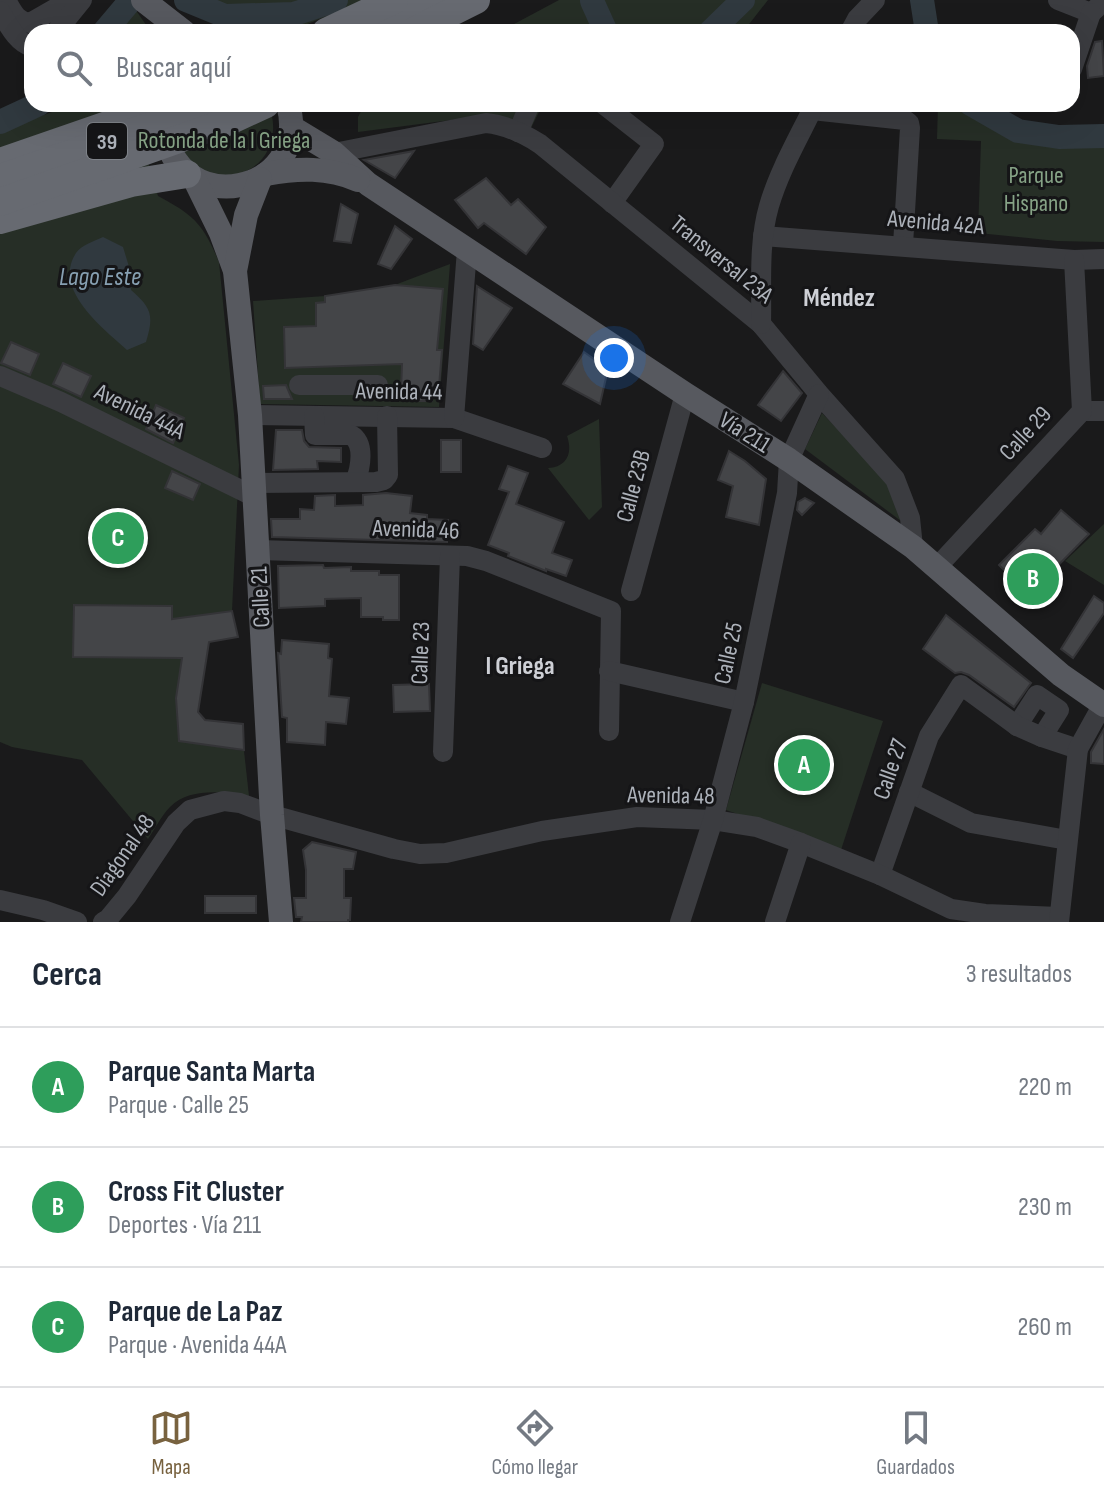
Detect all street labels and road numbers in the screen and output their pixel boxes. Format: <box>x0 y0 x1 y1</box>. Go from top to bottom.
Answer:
road number: 39 <box>87 123 127 159</box>
street label: Avenida 42A <box>885 204 986 241</box>
street label: Transversal 23A <box>664 209 780 310</box>
street label: Avenida 44 <box>354 376 443 407</box>
street label: Avenida 44A <box>89 377 190 446</box>
street label: Calle 29 <box>993 400 1058 466</box>
street label: Vía 211 <box>714 406 776 460</box>
street label: Calle 23B <box>610 447 657 525</box>
street label: Avenida 46 <box>371 513 460 546</box>
street label: Calle 21 <box>244 565 277 628</box>
street label: Calle 25 <box>708 620 749 687</box>
street label: Calle 23 <box>405 621 436 685</box>
street label: Calle 27 <box>867 735 914 803</box>
street label: Avenida 48 <box>626 780 715 811</box>
street label: Diagonal 48 <box>84 809 161 902</box>

